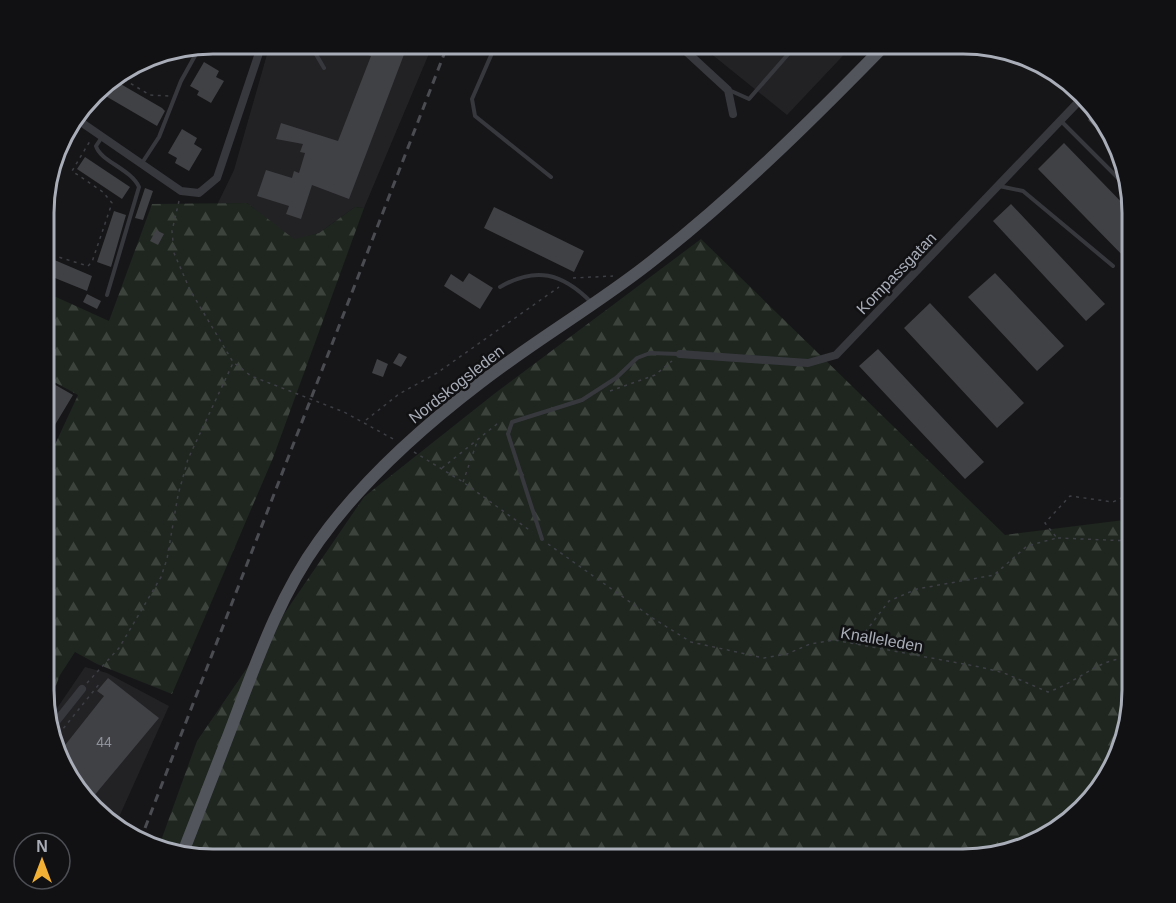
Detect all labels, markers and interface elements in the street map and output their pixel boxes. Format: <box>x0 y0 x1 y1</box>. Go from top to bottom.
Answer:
street label: Kompassgatan <box>853 229 940 318</box>
street label: Nordskogsleden <box>406 342 507 427</box>
street label: Knalleleden <box>839 624 925 655</box>
house number: 44 <box>96 734 112 750</box>
north arrow <box>12 831 72 891</box>
text: N <box>36 838 48 855</box>

